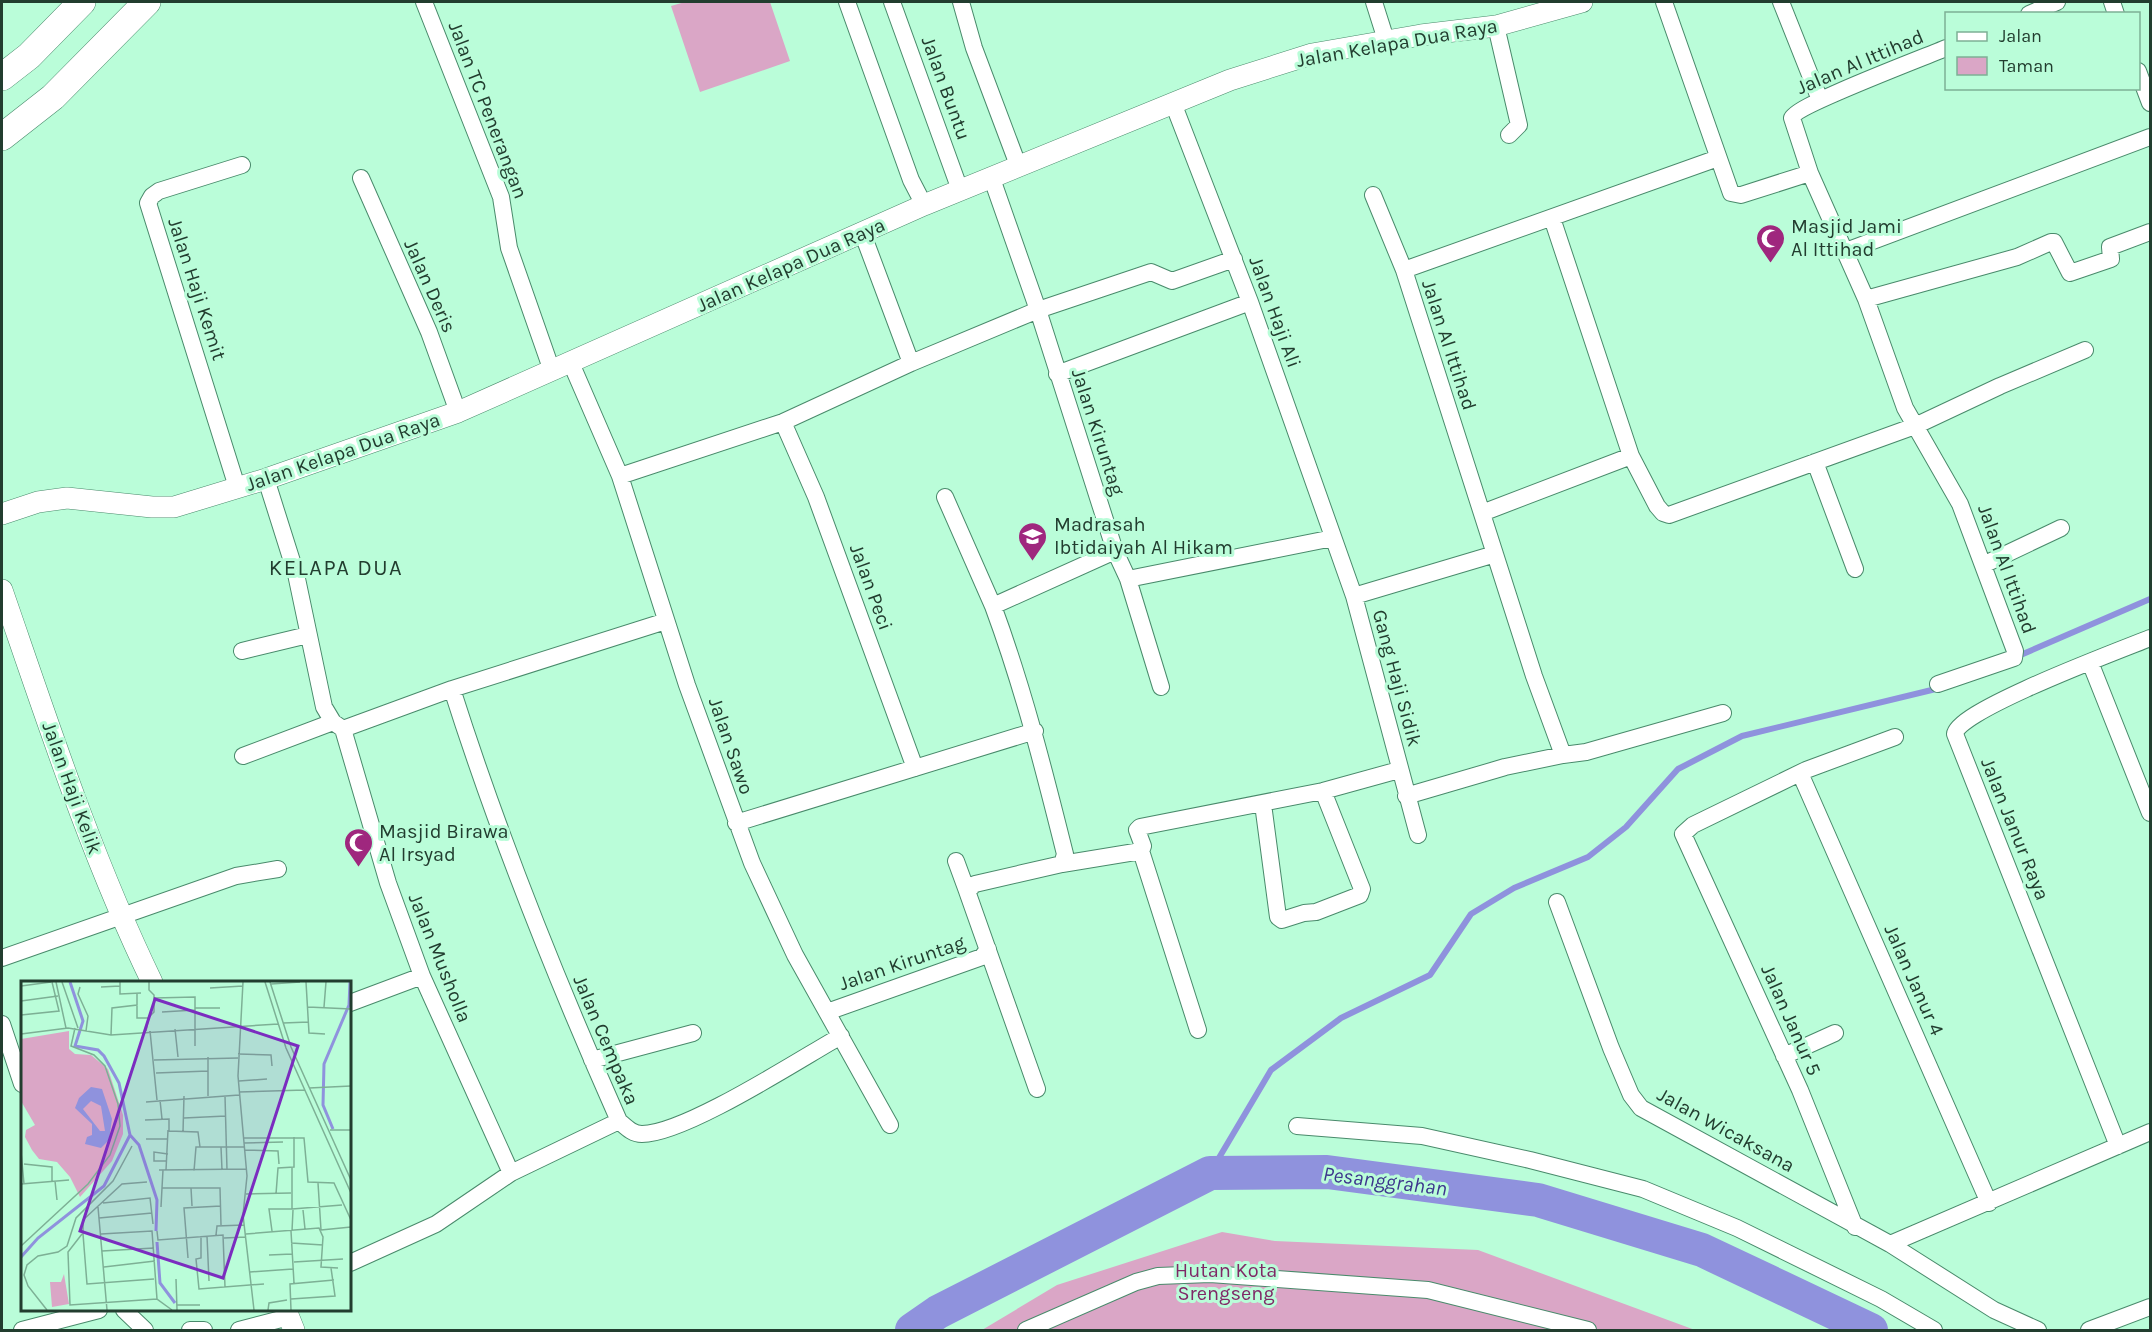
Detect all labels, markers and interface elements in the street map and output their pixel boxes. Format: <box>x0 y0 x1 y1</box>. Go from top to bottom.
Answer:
legend <box>1945 12 2140 90</box>
street label: Jalan Kelapa Dua Raya <box>1295 14 1499 72</box>
street label: Jalan TC Penerangan <box>444 18 532 202</box>
street label: Jalan Al Ittihad <box>1793 25 1927 99</box>
text: Jalan <box>1999 25 2042 47</box>
street label: Jalan Buntu <box>917 33 975 143</box>
text: Taman <box>1999 55 2054 77</box>
street label: Jalan Kelapa Dua Raya <box>693 213 889 317</box>
street label: Jalan Haji Kemit <box>163 215 231 364</box>
place label: Masjid Jami Al Ittihad <box>1791 215 1902 261</box>
mosque icon: Masjid Jami Al Ittihad <box>1754 222 1786 264</box>
street label: Jalan Deris <box>399 236 461 336</box>
street label: Jalan Haji Ali <box>1244 253 1306 371</box>
street label: Jalan Al Ittihad <box>1417 277 1481 413</box>
street label: Jalan Kiruntag <box>1067 366 1129 498</box>
street label: Jalan Kelapa Dua Raya <box>243 408 443 496</box>
street label: Jalan Al Ittihad <box>1973 501 2041 637</box>
place label: Madrasah Ibtidaiyah Al Hikam <box>1054 513 1233 559</box>
school or university icon: Madrasah Ibtidaiyah Al Hikam <box>1017 520 1049 562</box>
street label: Jalan Peci <box>845 541 897 633</box>
district label: KELAPA DUA <box>269 555 403 581</box>
street label: Gang Haji Sidik <box>1368 607 1426 749</box>
street label: Jalan Sawo <box>704 694 758 798</box>
street label: Jalan Haji Kelik <box>37 719 107 857</box>
street label: Jalan Janur Raya <box>1976 755 2054 903</box>
place label: Masjid Birawa Al Irsyad <box>379 820 508 866</box>
mosque icon: Masjid Birawa Al Irsyad <box>342 826 374 868</box>
street label: Jalan Musholla <box>404 890 476 1026</box>
street label: Jalan Janur 4 <box>1879 921 1949 1039</box>
street label: Jalan Kiruntag <box>836 931 968 995</box>
street label: Jalan Janur 5 <box>1756 961 1826 1079</box>
street label: Jalan Cempaka <box>568 972 644 1108</box>
inset map <box>21 981 351 1311</box>
street label: Jalan Wicaksana <box>1653 1083 1799 1177</box>
water label: Pesanggrahan <box>1322 1161 1448 1201</box>
park label: Hutan Kota Srengseng <box>1175 1259 1277 1305</box>

